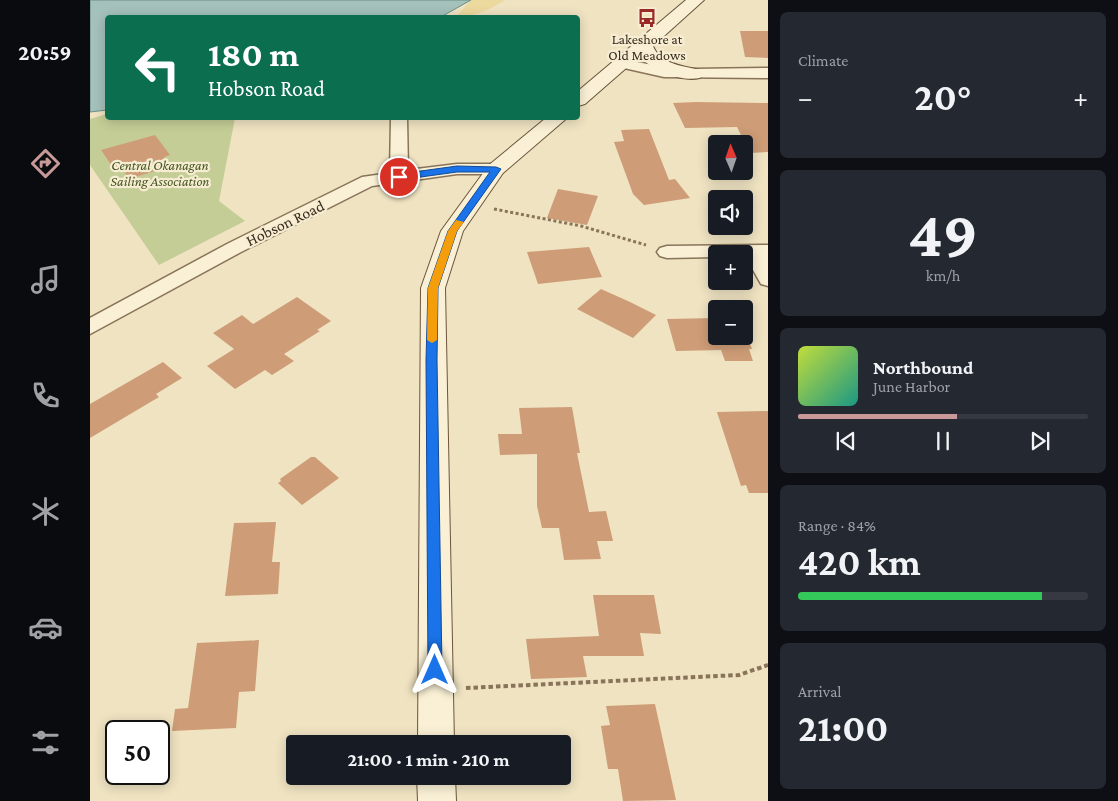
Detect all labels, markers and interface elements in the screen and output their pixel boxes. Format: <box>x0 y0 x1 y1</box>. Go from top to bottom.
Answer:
bus stop icon: Lakeshore at Old Meadows <box>636 7 658 29</box>
place label: Lakeshore at Old Meadows <box>608 31 686 63</box>
icon: left <box>125 35 190 100</box>
text: 180 m <box>208 35 299 74</box>
text: 20:59 <box>18 40 72 65</box>
text: Climate <box>798 52 848 69</box>
text: Hobson Road <box>208 76 325 101</box>
text: 20° <box>914 76 972 118</box>
text: − <box>798 82 813 113</box>
text: + <box>1073 82 1088 113</box>
north arrow <box>708 135 752 180</box>
map controls <box>708 135 753 345</box>
icon: directions <box>28 146 63 181</box>
pin <box>378 156 420 198</box>
park label: Central Okanagan Sailing Association <box>111 157 209 189</box>
icon: arrive <box>385 163 413 191</box>
button: sound <box>708 190 753 235</box>
street label: Hobson Road <box>243 196 327 249</box>
text: 49 <box>908 198 978 270</box>
button: + <box>708 245 753 290</box>
icon: music <box>28 262 63 297</box>
text: km/h <box>926 267 960 284</box>
button: − <box>708 300 753 345</box>
text: Northbound <box>873 357 973 378</box>
icon: phone <box>28 378 63 413</box>
text: June Harbor <box>873 378 950 395</box>
icon: previous <box>832 427 860 455</box>
icon: pause <box>929 427 957 455</box>
icon: next <box>1026 427 1054 455</box>
icon: climate <box>28 494 63 529</box>
text: Range · 84% <box>798 517 876 534</box>
text: 420 km <box>798 541 921 583</box>
icon: car <box>28 610 63 645</box>
position arrow <box>408 643 460 695</box>
text: Arrival <box>798 683 842 700</box>
text: 21:00 <box>798 707 888 749</box>
speed limit sign: 50 <box>105 720 170 785</box>
icon: filters <box>28 725 63 760</box>
text: 21:00 · 1 min · 210 m <box>347 749 510 770</box>

